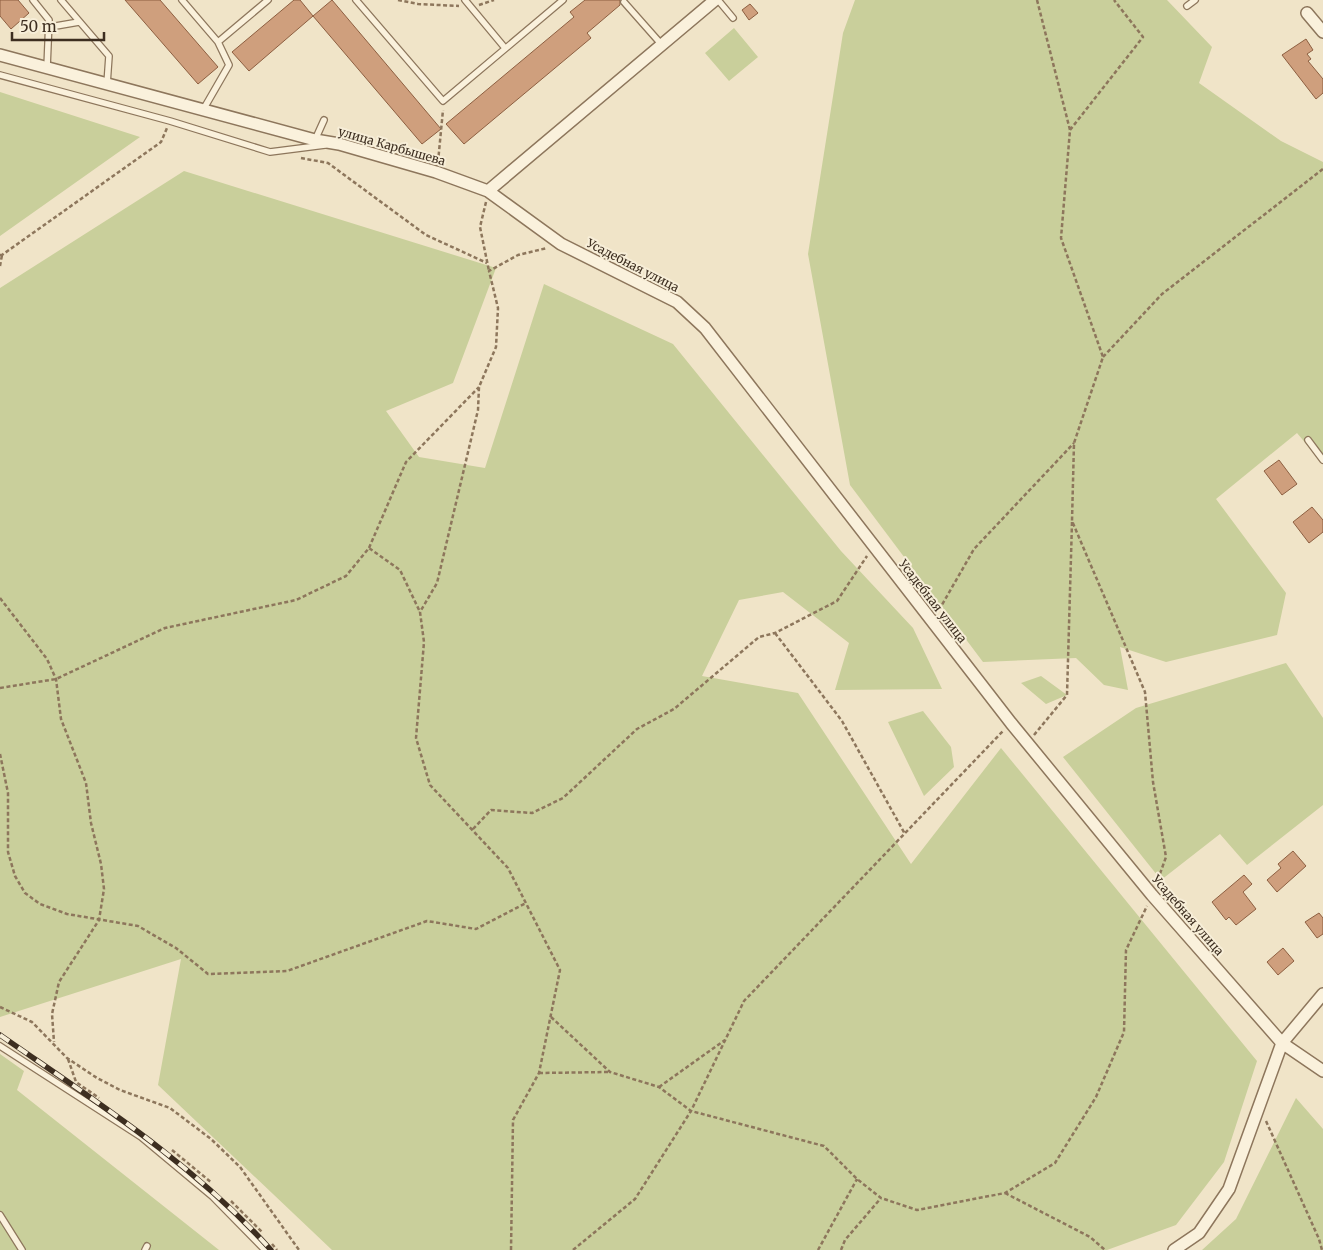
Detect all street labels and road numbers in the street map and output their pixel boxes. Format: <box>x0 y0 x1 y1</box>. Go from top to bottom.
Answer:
street label: улица Карбышева <box>337 124 448 169</box>
street label: Усадебная улица <box>583 235 682 295</box>
street label: Усадебная улица <box>895 556 971 646</box>
street label: Усадебная улица <box>1148 871 1227 959</box>

